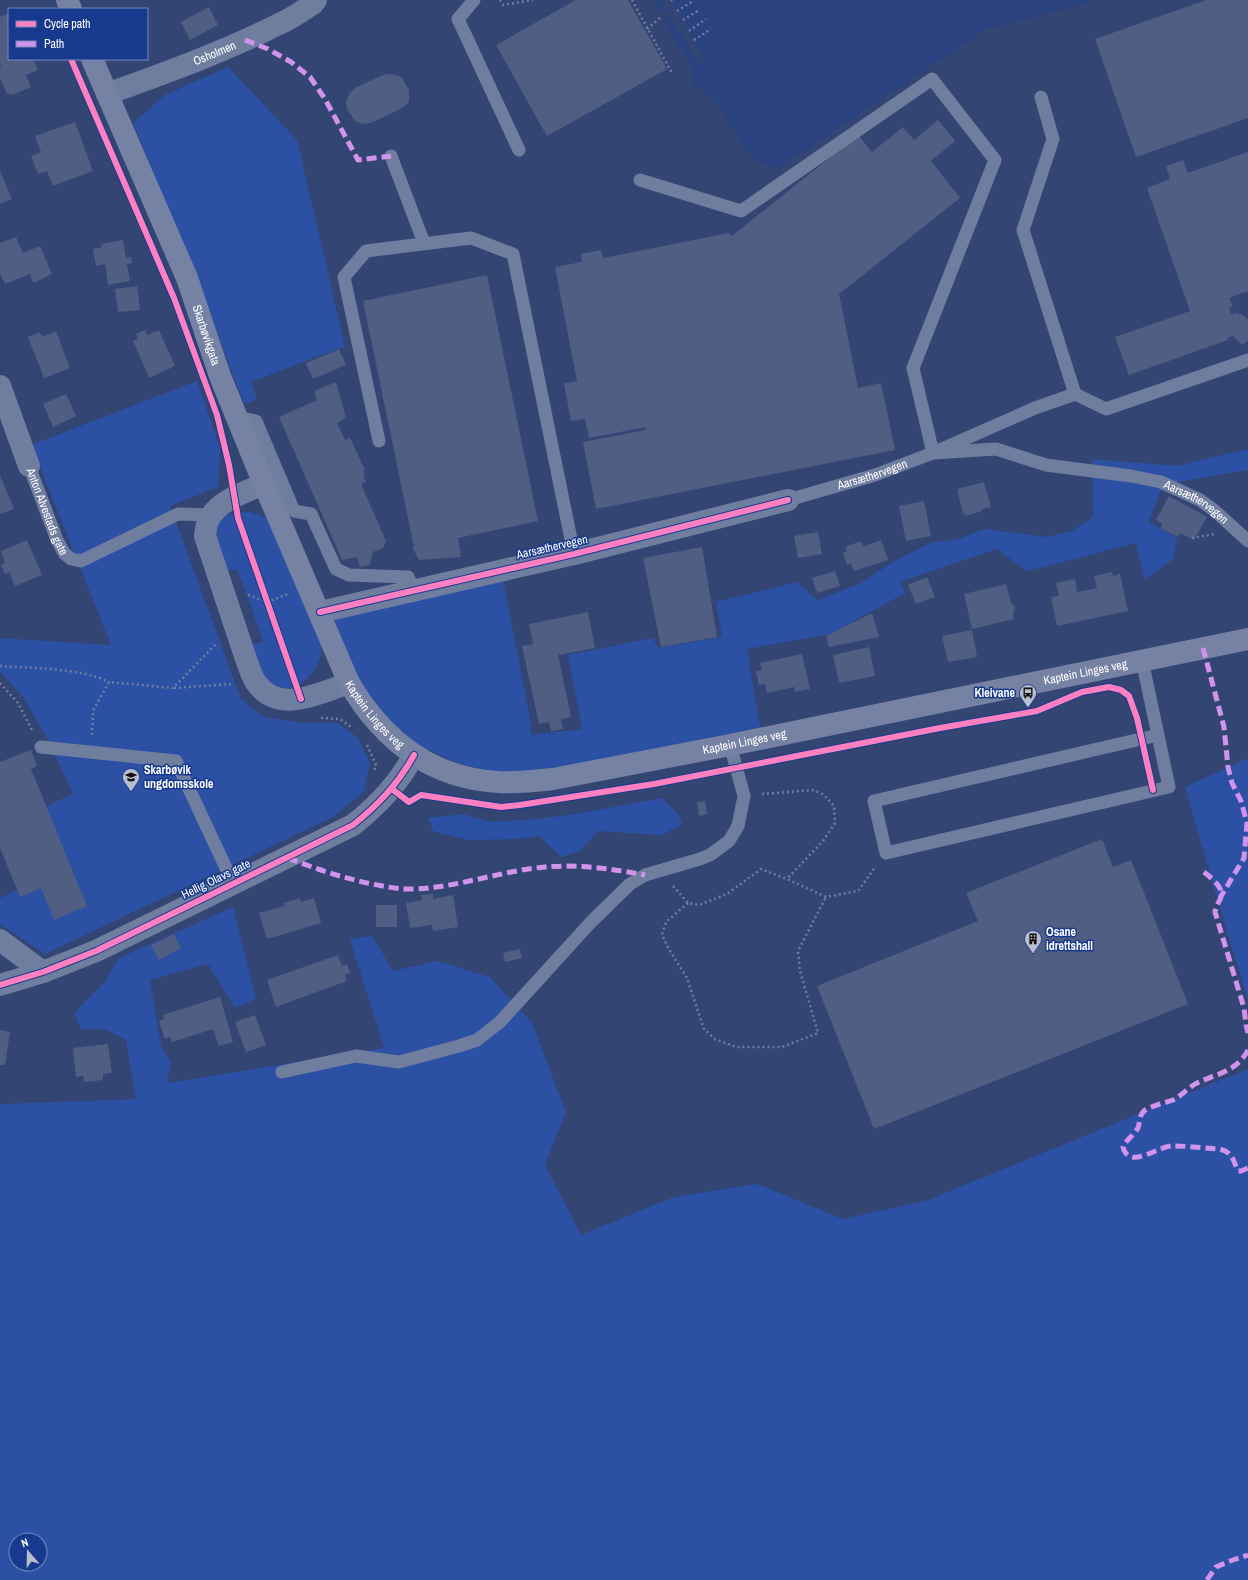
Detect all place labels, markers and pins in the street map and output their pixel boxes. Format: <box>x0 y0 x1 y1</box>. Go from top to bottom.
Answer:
bus stop icon: Kleivane <box>1018 683 1038 708</box>
place label: Kleivane <box>975 685 1016 701</box>
place label: Skarbøvik ungdomsskole <box>144 762 214 792</box>
school or university icon: Skarbøvik ungdomsskole <box>121 767 141 792</box>
place label: Osane idrettshall <box>1046 924 1093 954</box>
building icon: Osane idrettshall <box>1023 929 1043 954</box>

